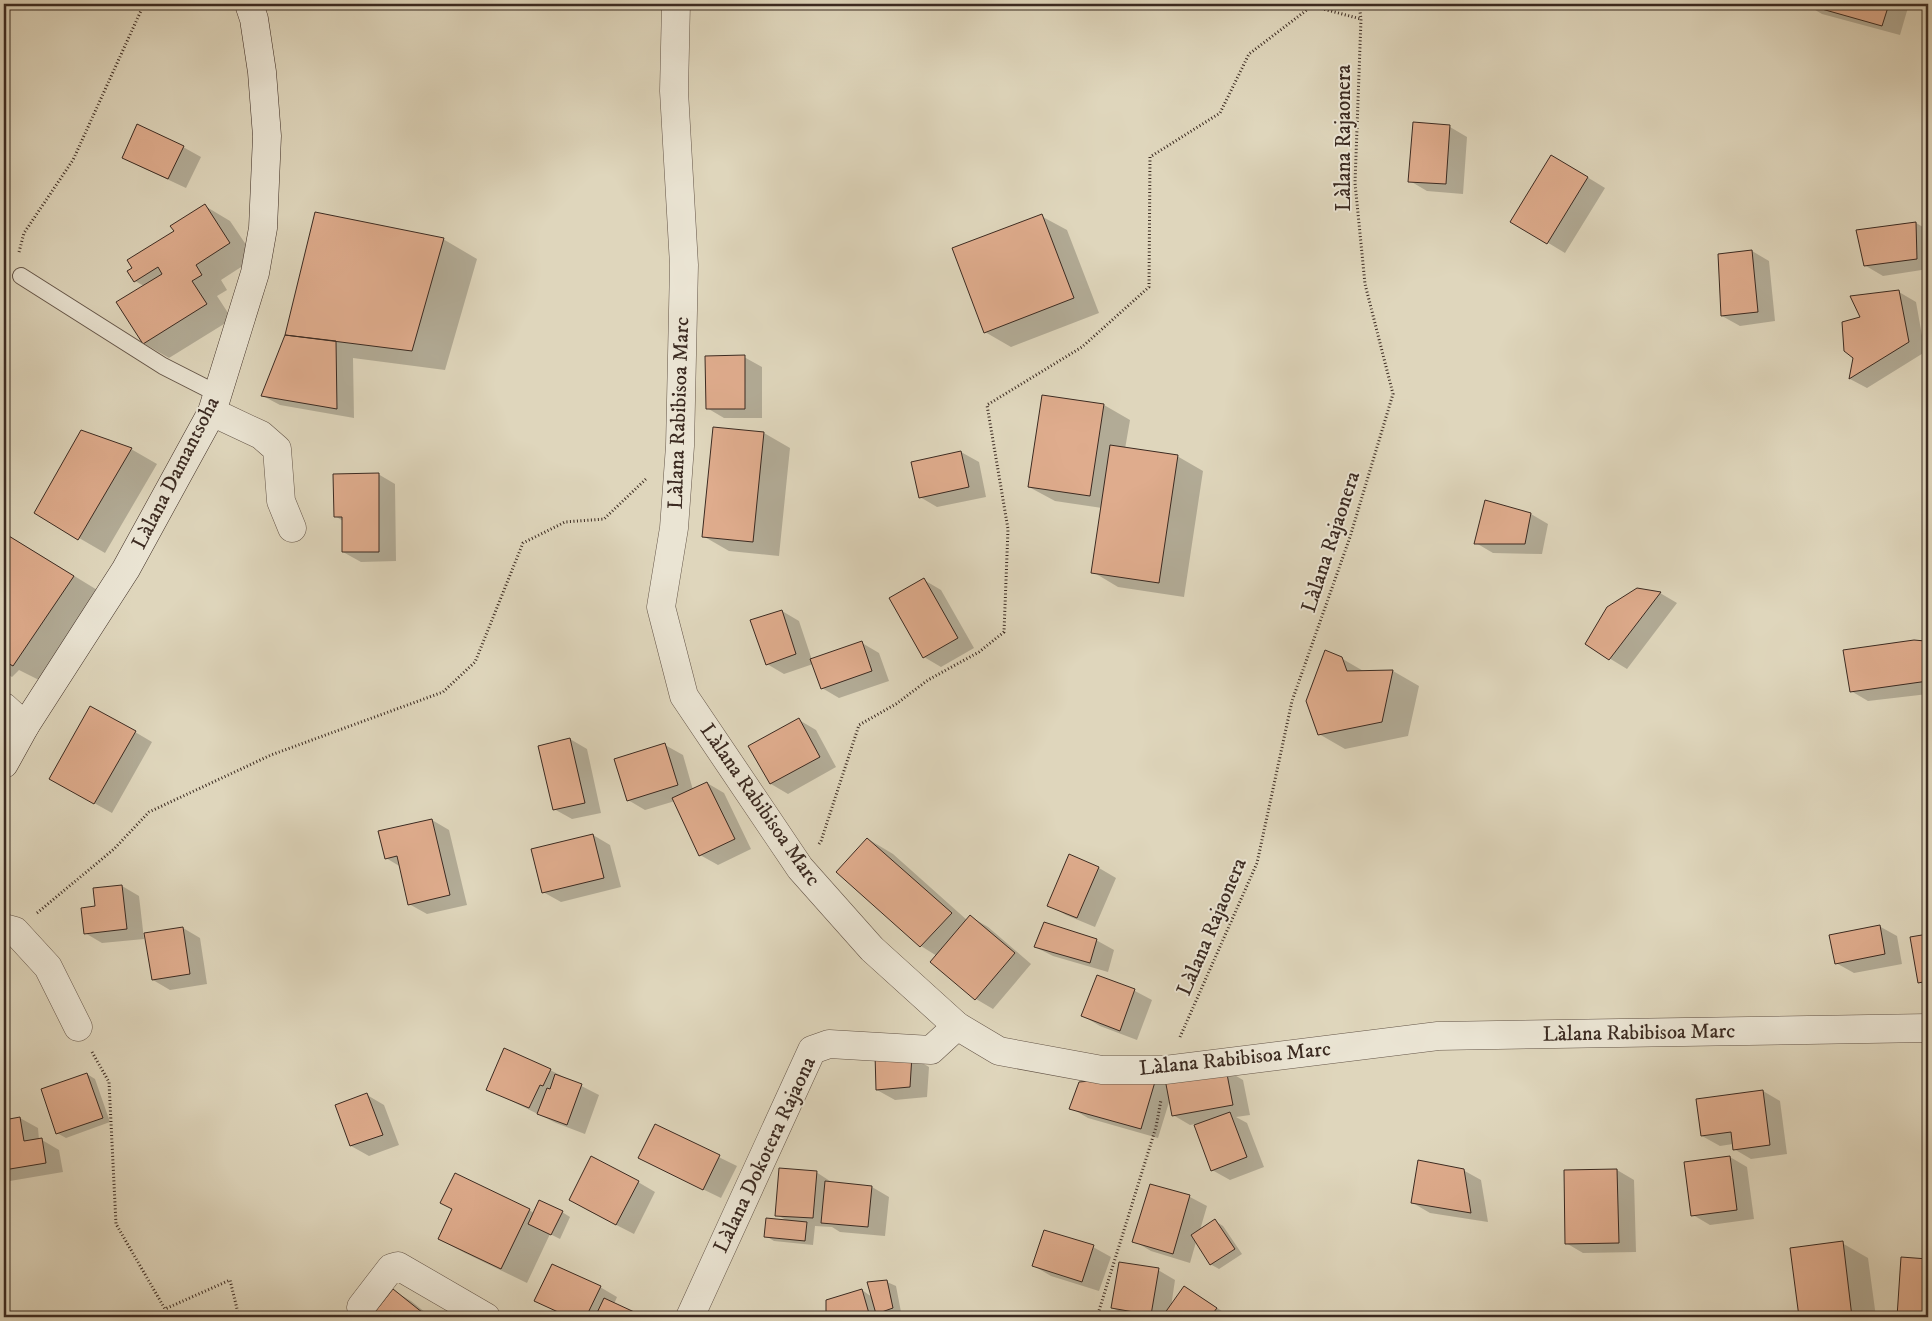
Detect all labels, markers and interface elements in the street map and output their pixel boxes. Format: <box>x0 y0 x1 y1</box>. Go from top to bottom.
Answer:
street label: Làlana Rajaonera <box>1331 64 1357 212</box>
street label: Làlana Rabibisoa Marc <box>663 316 695 510</box>
street label: Làlana Damantsoha <box>126 392 226 554</box>
street label: Làlana Rajaonera <box>1296 468 1366 616</box>
street label: Làlana Rabibisoa Marc <box>694 719 826 891</box>
street label: Làlana Rajaonera <box>1171 854 1253 1000</box>
street label: Làlana Rabibisoa Marc <box>1542 1018 1736 1048</box>
street label: Làlana Rabibisoa Marc <box>1138 1036 1332 1082</box>
street label: Làlana Dokotera Rajaona <box>708 1053 822 1257</box>

